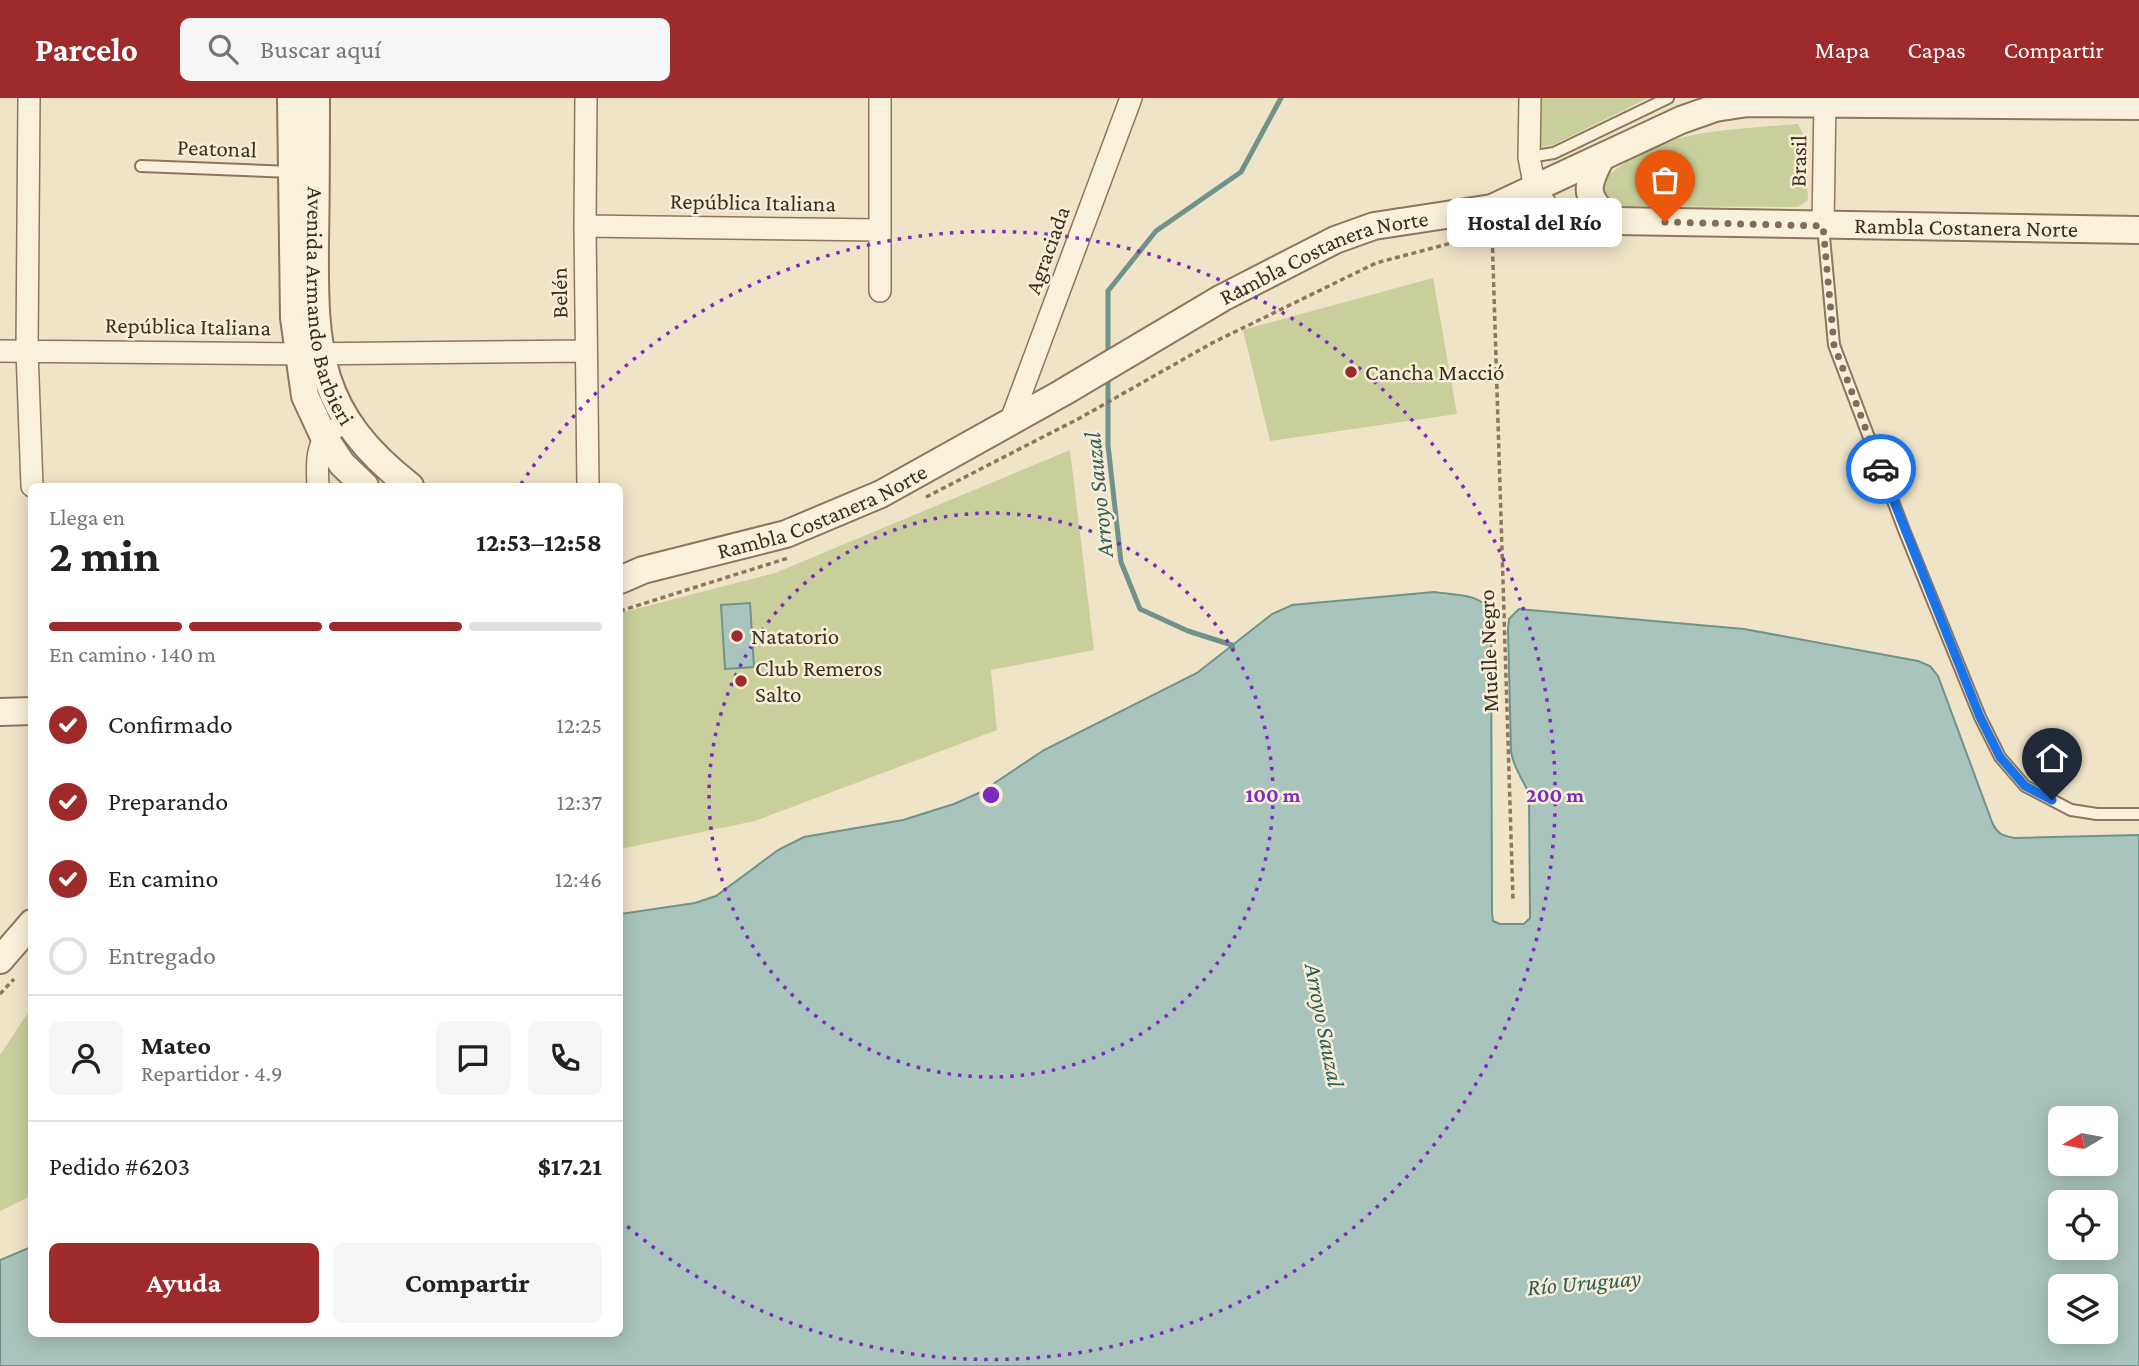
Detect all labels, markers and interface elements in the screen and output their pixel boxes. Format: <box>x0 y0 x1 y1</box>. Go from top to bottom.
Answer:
search box <box>180 18 670 81</box>
icon: search <box>204 30 242 68</box>
text: Parcelo <box>35 31 138 68</box>
text: Buscar aquí <box>260 35 381 64</box>
text: Mapa <box>1815 36 1870 63</box>
text: Capas <box>1908 36 1966 63</box>
text: Compartir <box>2004 36 2104 63</box>
street label: Peatonal <box>177 134 257 162</box>
street label: Brasil <box>1785 135 1811 187</box>
pin <box>1635 150 1695 222</box>
icon: bag <box>1646 161 1684 199</box>
street label: Avenida Armando Barbieri <box>302 187 360 430</box>
street label: República Italiana <box>670 188 837 216</box>
callout: Hostal del Río <box>1448 198 1623 246</box>
street label: Agraciada <box>1019 202 1075 297</box>
street label: Rambla Costanera Norte <box>1215 205 1430 310</box>
text: Hostal del Río <box>1467 209 1602 235</box>
street label: Rambla Costanera Norte <box>1854 212 2078 242</box>
street label: Belén <box>546 267 572 319</box>
street label: República Italiana <box>105 312 272 340</box>
place label: Cancha Macció <box>1365 359 1504 385</box>
marker: Cancha Macció <box>1343 364 1359 380</box>
water label: Arroyo Sauzal <box>1078 430 1118 560</box>
courier <box>1846 434 1916 504</box>
icon: car <box>1862 450 1900 488</box>
street label: Rambla Costanera Norte <box>714 458 931 564</box>
text: Llega en <box>49 504 125 530</box>
text: 12:53–12:58 <box>476 528 602 557</box>
text: 2 min <box>49 530 160 581</box>
street label: Muelle Negro <box>1473 589 1503 713</box>
place label: Natatorio <box>751 623 839 649</box>
marker: Natatorio <box>729 628 745 644</box>
text: En camino · 140 m <box>49 641 216 667</box>
place label: Club Remeros Salto <box>755 655 882 707</box>
marker: Club Remeros Salto <box>733 673 749 689</box>
icon: check <box>49 706 87 744</box>
text: Confirmado <box>108 710 233 739</box>
text: 12:25 <box>556 712 602 738</box>
pin <box>2022 728 2082 800</box>
icon: home <box>2033 739 2071 777</box>
icon: check <box>49 783 87 821</box>
centre of rings <box>979 783 1003 807</box>
text: 100 m <box>1245 783 1301 807</box>
text: 200 m <box>1526 783 1584 807</box>
text: Preparando <box>108 787 228 816</box>
text: 12:37 <box>557 789 602 815</box>
icon: check <box>49 860 87 898</box>
text: En camino <box>108 864 218 893</box>
text: 12:46 <box>555 866 602 892</box>
text: Entregado <box>108 941 216 970</box>
water label: Arroyo Sauzal <box>1300 960 1350 1090</box>
button: person <box>49 1021 123 1095</box>
button: chat <box>436 1021 510 1095</box>
button: phone <box>528 1021 602 1095</box>
text: Mateo <box>141 1031 211 1060</box>
text: Repartidor · 4.9 <box>141 1060 283 1086</box>
north arrow <box>2048 1106 2118 1176</box>
map controls <box>2048 1106 2118 1344</box>
text: Pedido #6203 <box>49 1152 190 1181</box>
text: $17.21 <box>538 1152 602 1181</box>
button: locate <box>2048 1190 2118 1260</box>
button: Ayuda <box>49 1243 319 1323</box>
button: Compartir <box>333 1243 602 1323</box>
water label: Río Uruguay <box>1526 1264 1642 1300</box>
button: layers <box>2048 1274 2118 1344</box>

